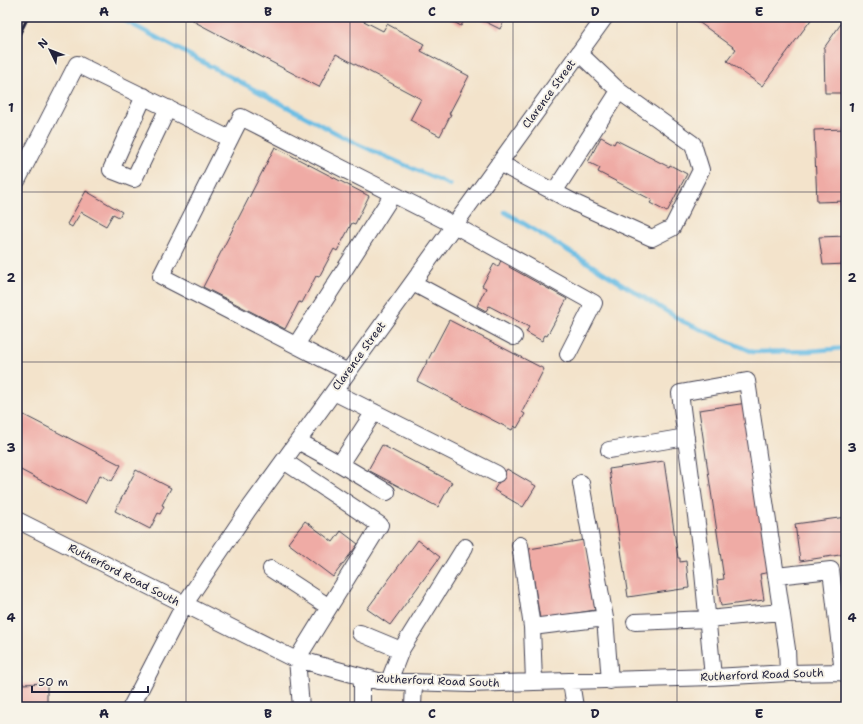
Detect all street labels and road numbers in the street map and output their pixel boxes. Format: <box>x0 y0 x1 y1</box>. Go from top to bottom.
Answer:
street label: Clarence Street <box>519 56 579 131</box>
street label: Clarence Street <box>329 318 389 393</box>
street label: Rutherford Road South <box>66 540 182 610</box>
street label: Rutherford Road South <box>700 665 824 685</box>
street label: Rutherford Road South <box>376 671 500 691</box>

